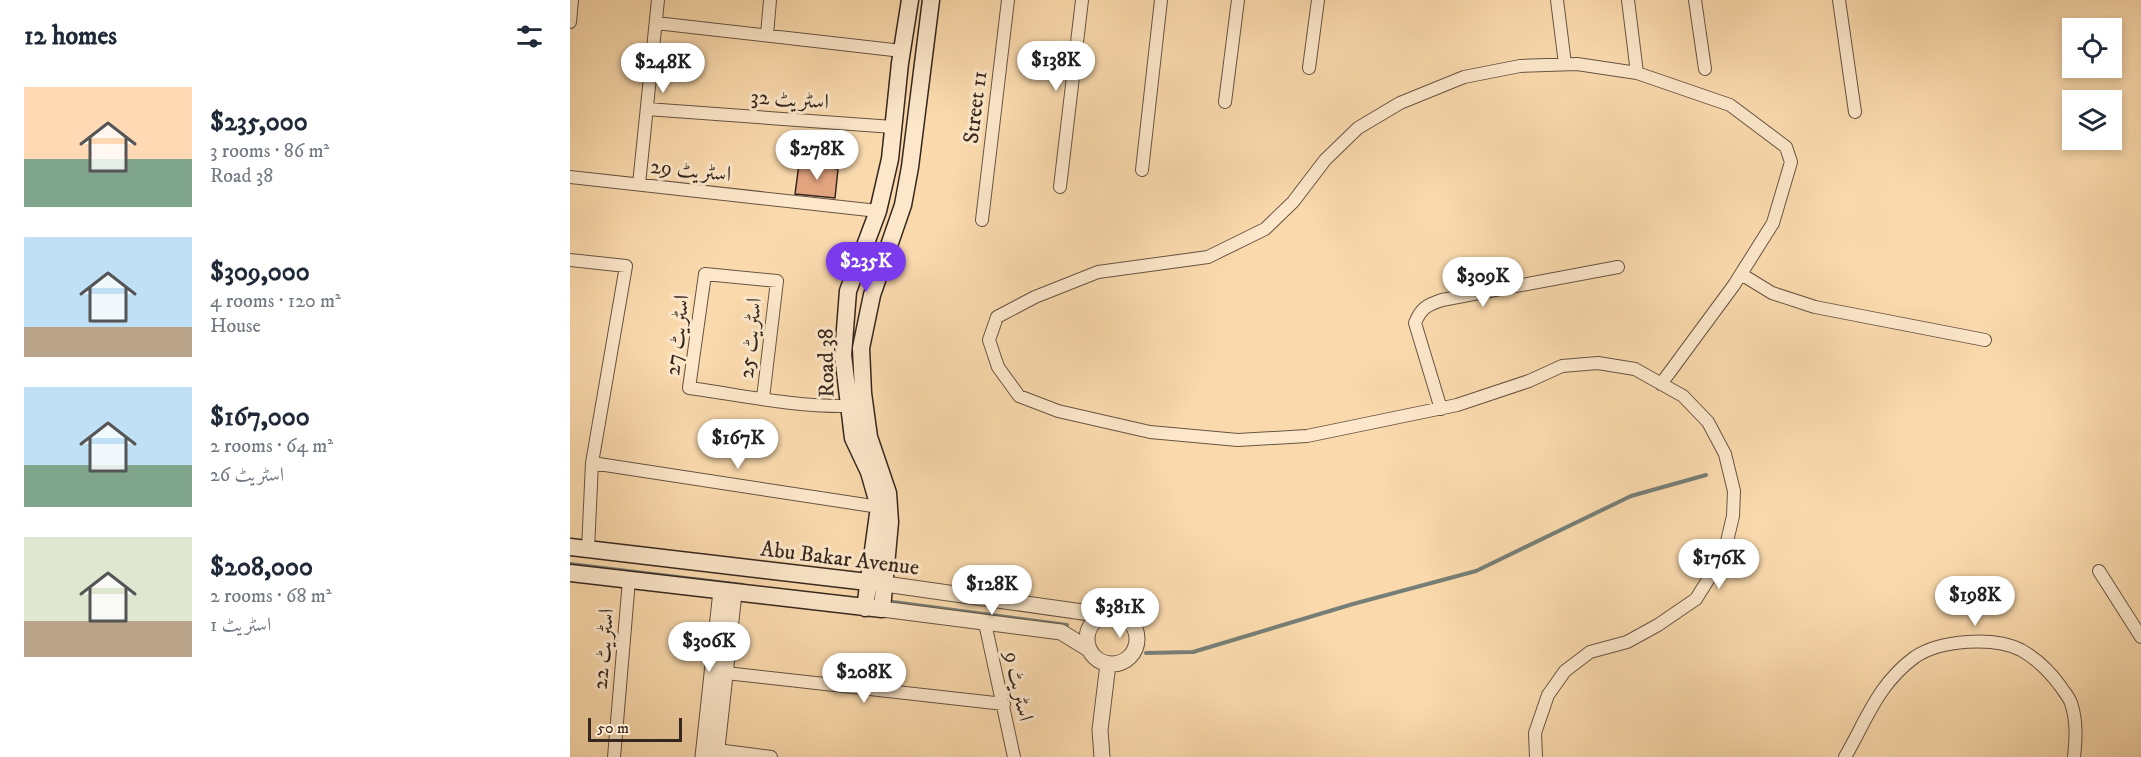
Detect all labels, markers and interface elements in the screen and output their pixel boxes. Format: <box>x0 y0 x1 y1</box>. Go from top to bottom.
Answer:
map controls <box>2062 18 2122 150</box>
button: locate <box>2062 18 2122 78</box>
text: 12 homes <box>24 20 117 53</box>
icon: filters <box>513 20 546 53</box>
pin: $138K <box>1014 41 1098 92</box>
pin: $248K <box>621 43 705 94</box>
text: $138K <box>1031 48 1081 73</box>
text: $248K <box>635 50 691 75</box>
street label: Street 11 <box>958 69 993 145</box>
street label: اسٹریٹ 32 <box>750 83 830 116</box>
button: layers <box>2062 90 2122 150</box>
text: $235,000 <box>210 106 308 139</box>
icon: home <box>72 111 144 183</box>
pin: $278K <box>775 130 859 181</box>
text: $278K <box>790 137 844 162</box>
text: 3 rooms · 86 m² <box>210 139 329 164</box>
street label: اسٹریٹ 29 <box>649 153 733 188</box>
text: Road 38 <box>210 164 273 189</box>
pin: $235K <box>824 242 908 293</box>
text: $235K <box>840 249 892 274</box>
text: $309,000 <box>210 256 310 289</box>
pin: $309K <box>1441 257 1525 308</box>
icon: home <box>72 261 144 333</box>
text: $309K <box>1456 264 1510 289</box>
text: 4 rooms · 120 m² <box>210 289 341 314</box>
street label: اسٹریٹ 27 <box>659 293 696 377</box>
street label: اسٹریٹ 25 <box>733 296 768 380</box>
text: House <box>210 314 261 339</box>
street label: Road 38 <box>812 328 841 398</box>
text: $167,000 <box>210 401 310 434</box>
icon: home <box>72 411 144 483</box>
pin: $167K <box>696 419 780 470</box>
text: $167K <box>711 426 765 451</box>
text: 2 rooms · 64 m² <box>210 434 333 459</box>
text: اسٹریٹ 26 <box>210 463 284 488</box>
street label: Abu Bakar Avenue <box>759 535 921 582</box>
pin: $176K <box>1677 539 1761 590</box>
text: $176K <box>1692 546 1746 571</box>
text: $208,000 <box>210 551 313 584</box>
icon: home <box>72 561 144 633</box>
pin: $128K <box>950 565 1034 616</box>
text: $128K <box>966 572 1018 597</box>
pin: $198K <box>1933 576 2017 627</box>
text: $198K <box>1949 583 2001 608</box>
text: 2 rooms · 68 m² <box>210 584 332 609</box>
pin: $381K <box>1078 588 1162 639</box>
text: $381K <box>1095 595 1145 620</box>
street label: اسٹریٹ 22 <box>587 608 620 691</box>
text: اسٹریٹ 1 <box>210 613 271 638</box>
pin: $306K <box>667 622 751 673</box>
text: $306K <box>682 629 736 654</box>
street label: اسٹریٹ 9 <box>998 648 1039 724</box>
pin: $208K <box>822 653 906 704</box>
text: $208K <box>836 660 892 685</box>
scale bar <box>588 715 682 742</box>
text: 50 m <box>597 718 629 738</box>

